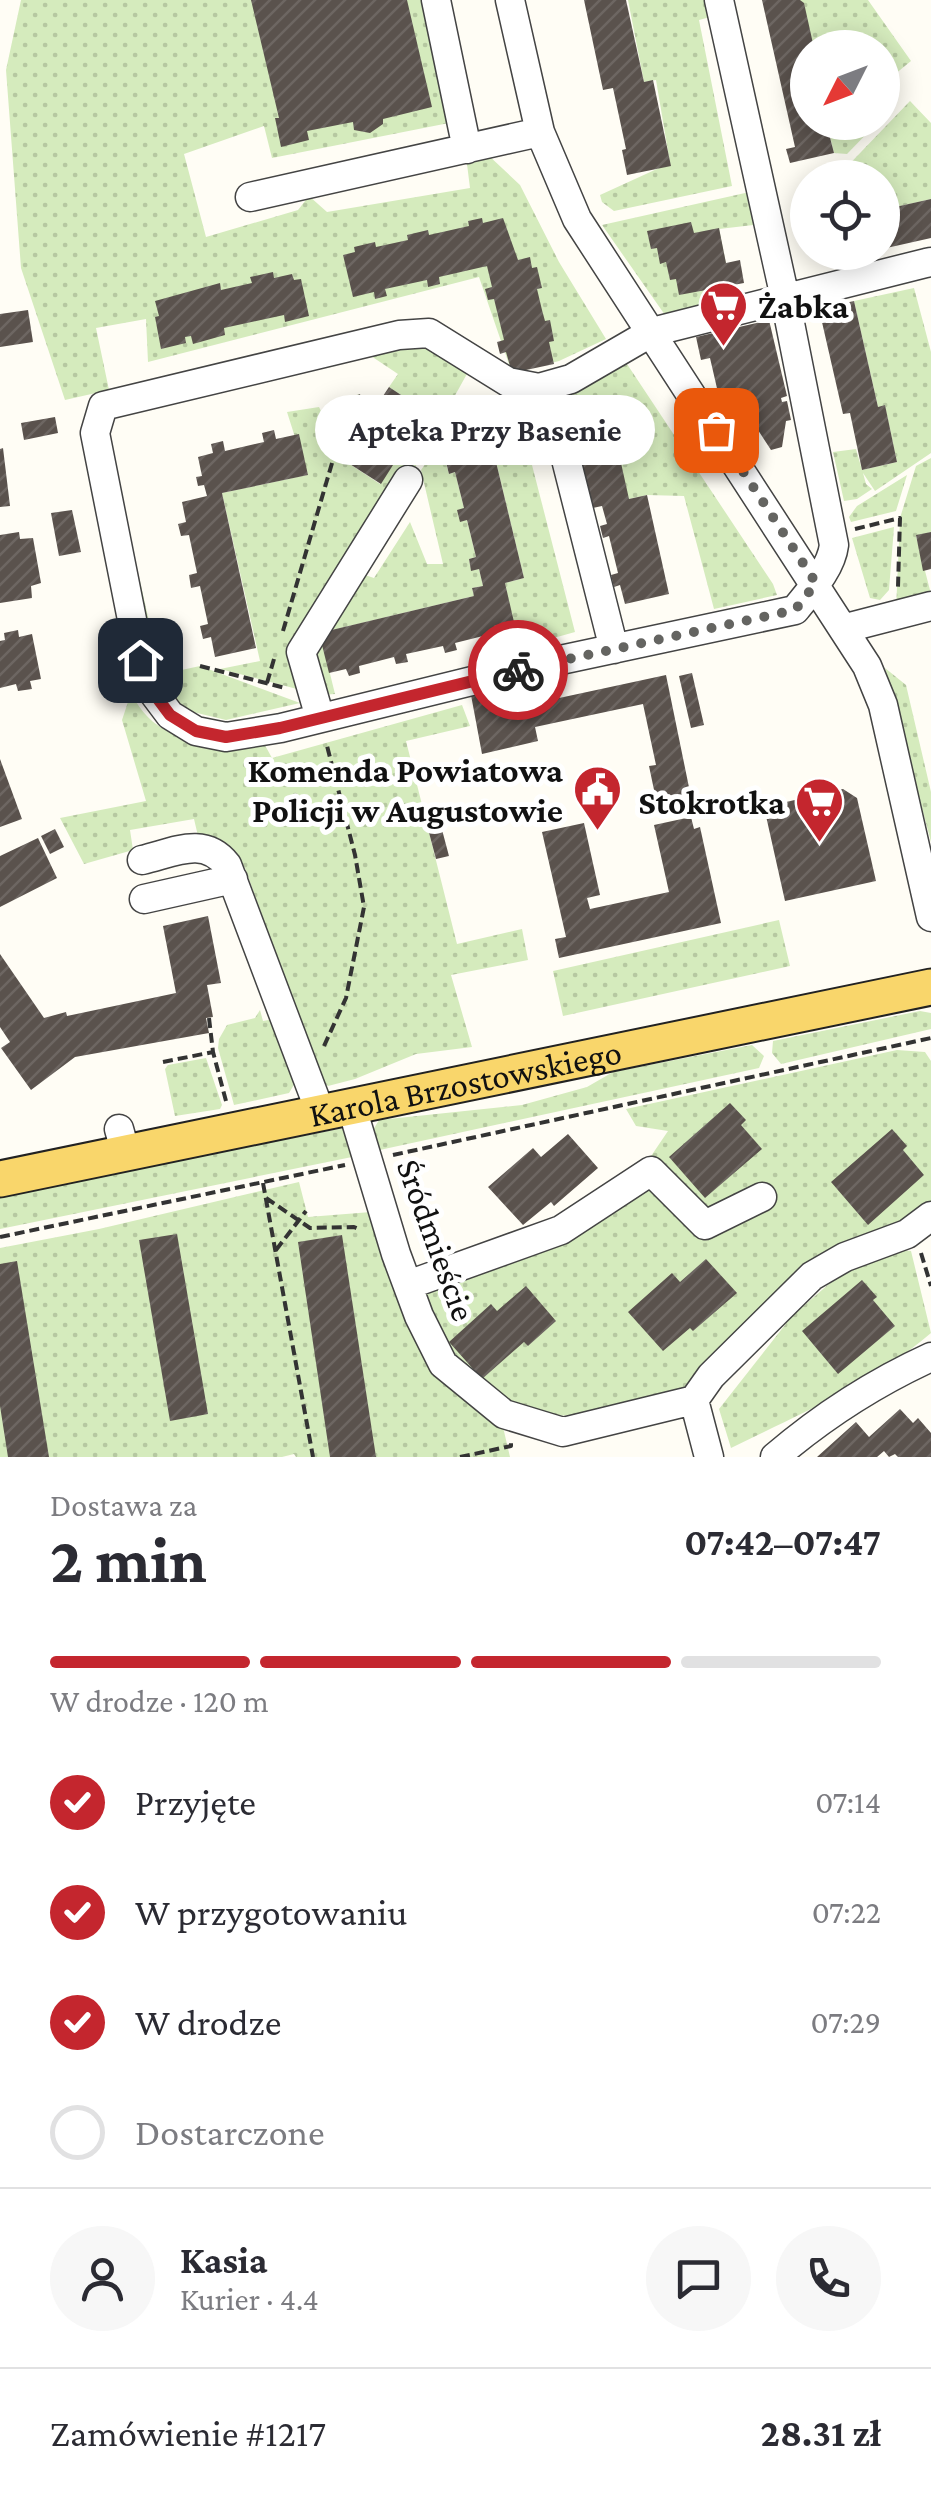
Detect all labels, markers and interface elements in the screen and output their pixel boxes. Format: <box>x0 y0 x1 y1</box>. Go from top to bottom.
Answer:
north arrow <box>790 30 900 140</box>
map controls <box>790 30 900 270</box>
button: locate <box>790 160 900 270</box>
supermarket icon: Żabka <box>697 280 749 348</box>
place label: Żabka <box>758 287 849 326</box>
pin <box>674 388 759 473</box>
callout: Apteka Przy Basenie <box>316 395 656 465</box>
icon: bag <box>689 403 744 458</box>
text: Apteka Przy Basenie <box>348 412 622 448</box>
pin <box>98 618 183 703</box>
courier <box>468 620 568 720</box>
icon: home <box>113 633 168 688</box>
icon: bike <box>491 643 546 698</box>
place label: Komenda Powiatowa Policji w Augustowie <box>247 751 563 830</box>
public building icon: Komenda Powiatowa Policji w Augustowie <box>572 764 624 832</box>
supermarket icon: Stokrotka <box>794 776 846 844</box>
place label: Stokrotka <box>638 783 785 822</box>
street label: Karola Brzostowskiego <box>306 1032 625 1134</box>
street label: Śródmieście <box>389 1154 483 1326</box>
text: Dostawa za <box>50 1487 197 1523</box>
text: 07:42–07:47 <box>684 1521 881 1563</box>
text: 2 min <box>50 1524 207 1596</box>
text: W drodze · 120 m <box>50 1683 269 1719</box>
icon: check <box>50 1775 105 1830</box>
text: Przyjęte <box>135 1781 256 1823</box>
text: 07:14 <box>815 1784 881 1820</box>
icon: check <box>50 1885 105 1940</box>
text: W przygotowaniu <box>135 1891 407 1933</box>
text: 07:22 <box>812 1894 881 1930</box>
icon: check <box>50 1995 105 2050</box>
text: W drodze <box>135 2001 281 2043</box>
text: 07:29 <box>811 2004 881 2040</box>
text: Dostarczone <box>135 2111 325 2153</box>
button: person <box>50 2226 155 2331</box>
button: chat <box>646 2226 751 2331</box>
button: phone <box>776 2226 881 2331</box>
text: Kasia <box>180 2239 267 2281</box>
text: Kurier · 4.4 <box>180 2281 319 2317</box>
text: Zamówienie #1217 <box>50 2412 326 2454</box>
text: 28.31 zł <box>761 2412 881 2454</box>

